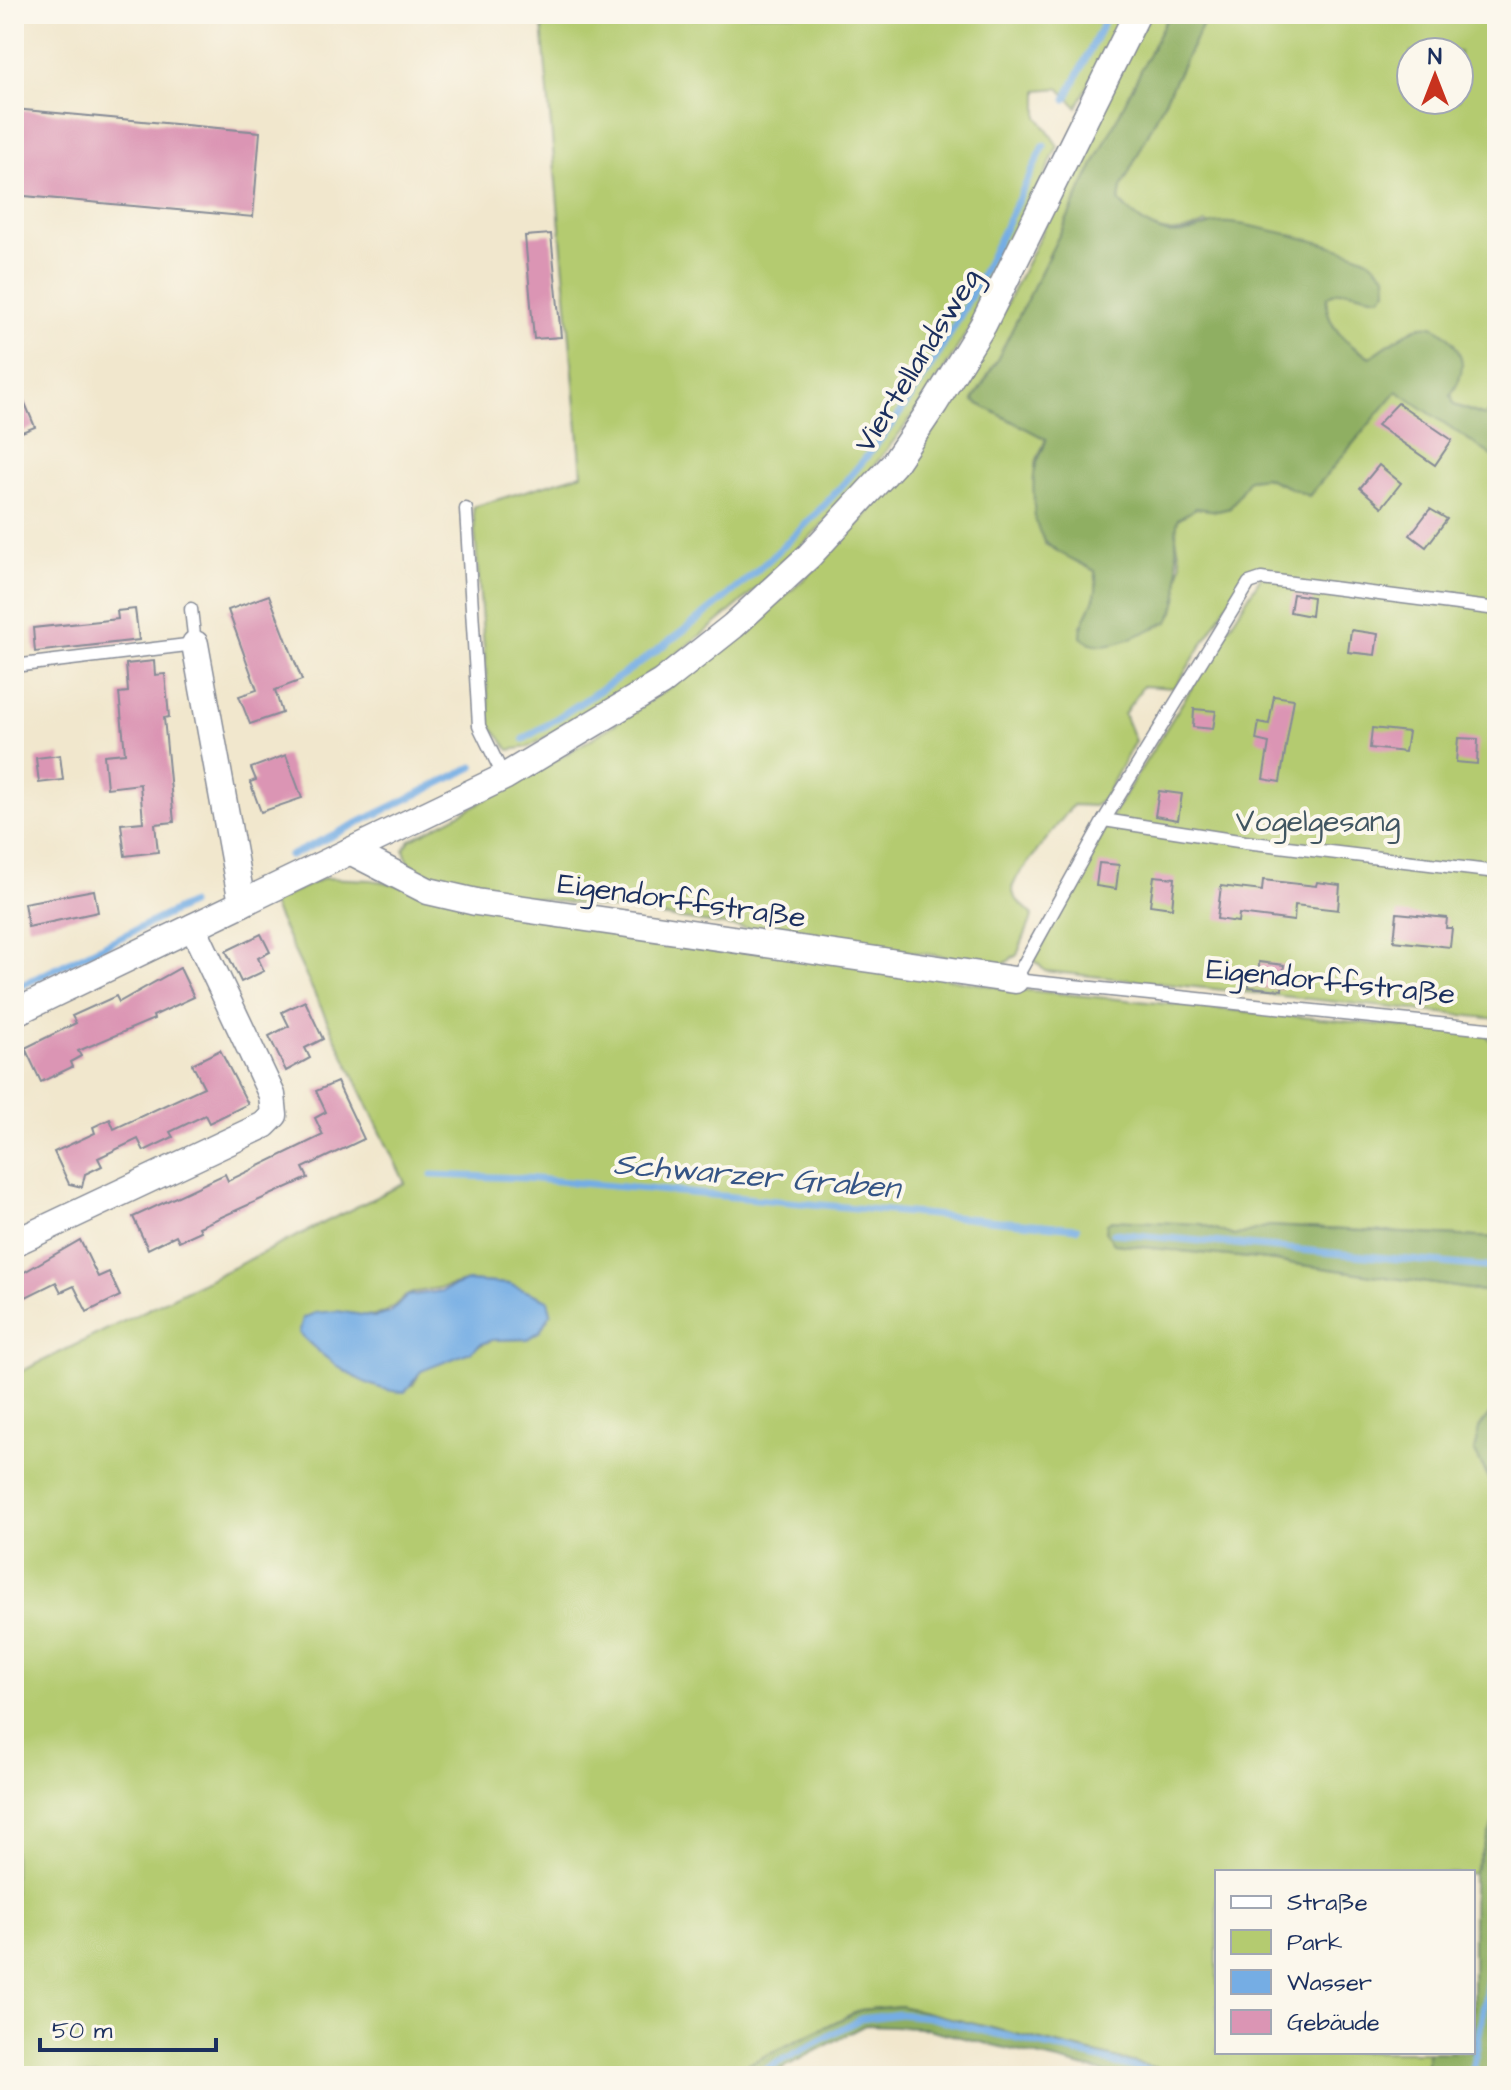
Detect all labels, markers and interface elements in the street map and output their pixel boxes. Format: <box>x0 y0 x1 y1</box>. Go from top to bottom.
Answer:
north arrow <box>1395 36 1475 116</box>
text: N <box>1428 42 1442 73</box>
street label: Viertellandsweg <box>844 260 992 461</box>
park label: Vogelgesang <box>1236 801 1400 844</box>
street label: Eigendorffstraße <box>555 863 809 940</box>
street label: Eigendorffstraße <box>1204 948 1457 1017</box>
water label: Schwarzer Graben <box>612 1142 905 1212</box>
legend <box>1215 1870 1475 2054</box>
text: Straße <box>1287 1886 1368 1920</box>
text: Park <box>1287 1926 1343 1960</box>
text: Wasser <box>1287 1966 1372 2000</box>
scale bar <box>40 2002 216 2052</box>
text: Gebäude <box>1287 2006 1380 2040</box>
text: 50 m <box>52 2014 113 2048</box>

